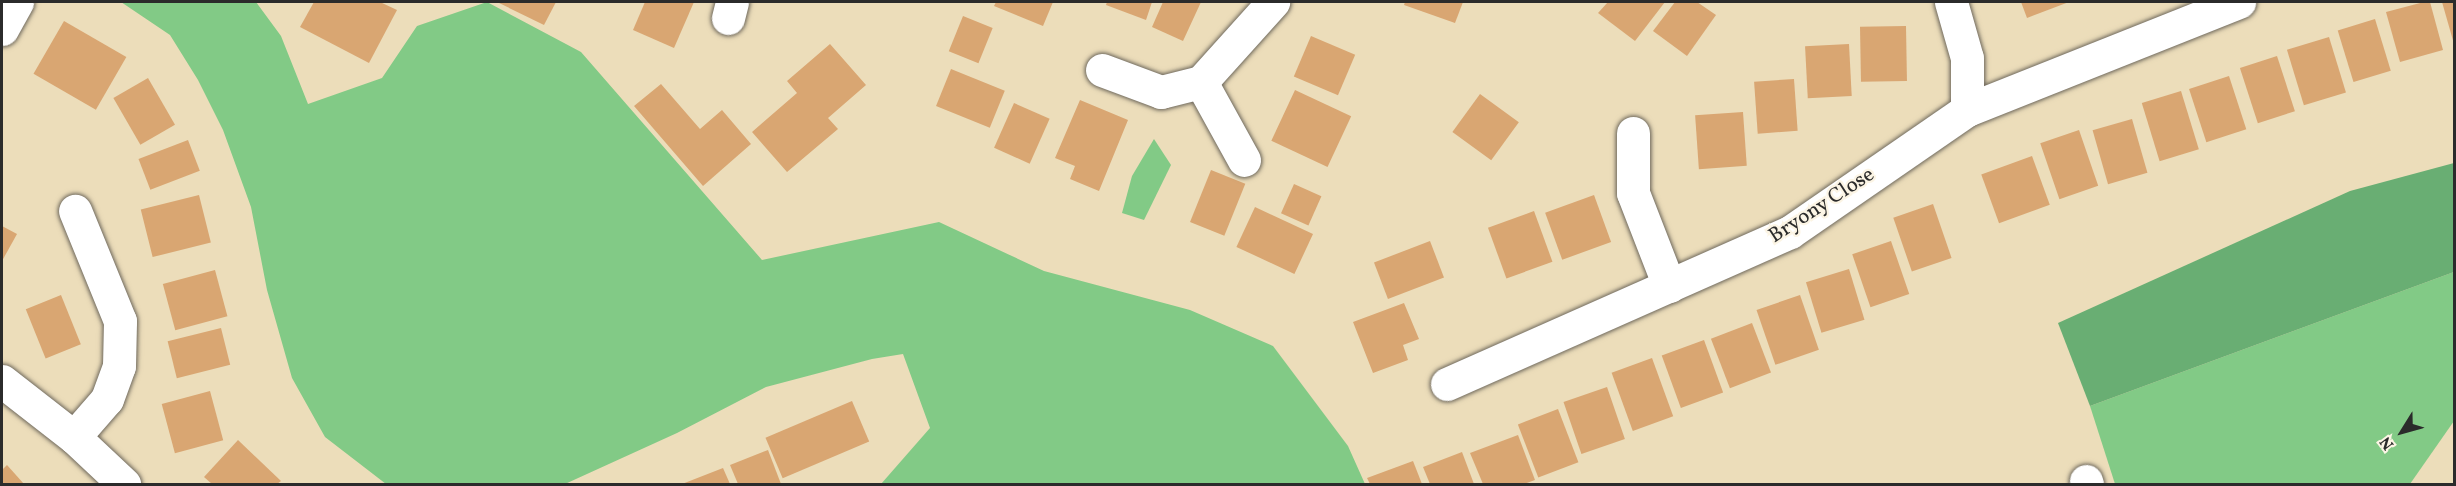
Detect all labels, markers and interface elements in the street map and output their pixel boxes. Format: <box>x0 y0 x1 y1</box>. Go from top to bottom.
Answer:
street label: Bryony Close <box>1764 162 1880 250</box>
north arrow <box>2372 402 2432 462</box>
text: N <box>2375 432 2400 454</box>

